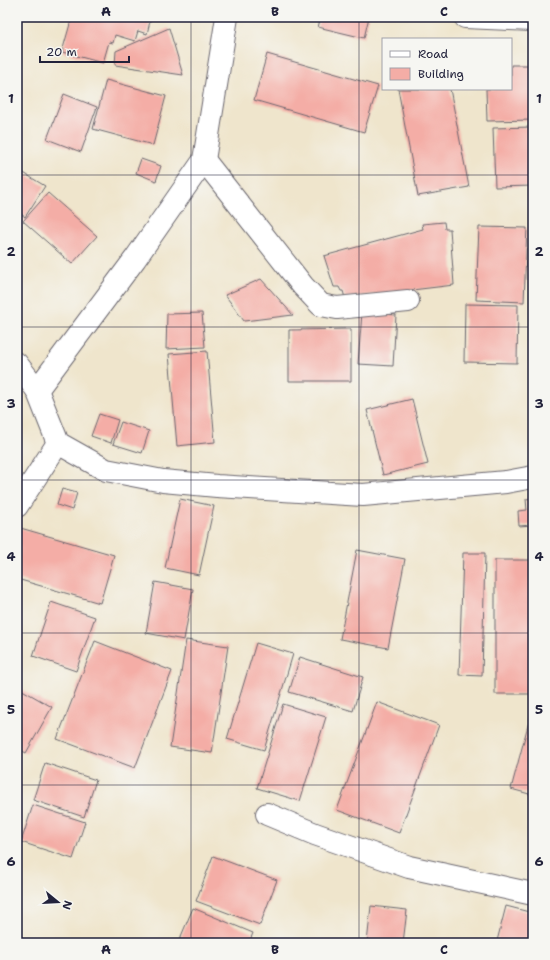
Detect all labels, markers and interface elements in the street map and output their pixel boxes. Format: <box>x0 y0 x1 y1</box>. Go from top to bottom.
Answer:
text: A <box>101 3 111 20</box>
text: B <box>271 3 279 20</box>
text: C <box>440 3 448 20</box>
scale bar <box>40 38 129 64</box>
legend <box>382 38 512 90</box>
text: 20 m <box>46 44 77 60</box>
text: Road <box>418 46 449 62</box>
text: Building <box>418 66 464 82</box>
text: 1 <box>8 90 14 107</box>
text: 1 <box>536 90 542 107</box>
text: 2 <box>6 243 16 260</box>
text: 2 <box>534 243 544 260</box>
text: 3 <box>6 395 16 412</box>
text: 3 <box>534 395 544 412</box>
text: 4 <box>6 548 16 565</box>
text: 4 <box>534 548 544 565</box>
text: 5 <box>7 701 15 718</box>
text: 5 <box>535 701 543 718</box>
text: 6 <box>6 853 16 870</box>
text: 6 <box>534 853 544 870</box>
north arrow <box>38 882 78 922</box>
text: N <box>58 898 76 912</box>
text: A <box>101 941 111 958</box>
text: B <box>271 941 279 958</box>
text: C <box>440 941 448 958</box>

